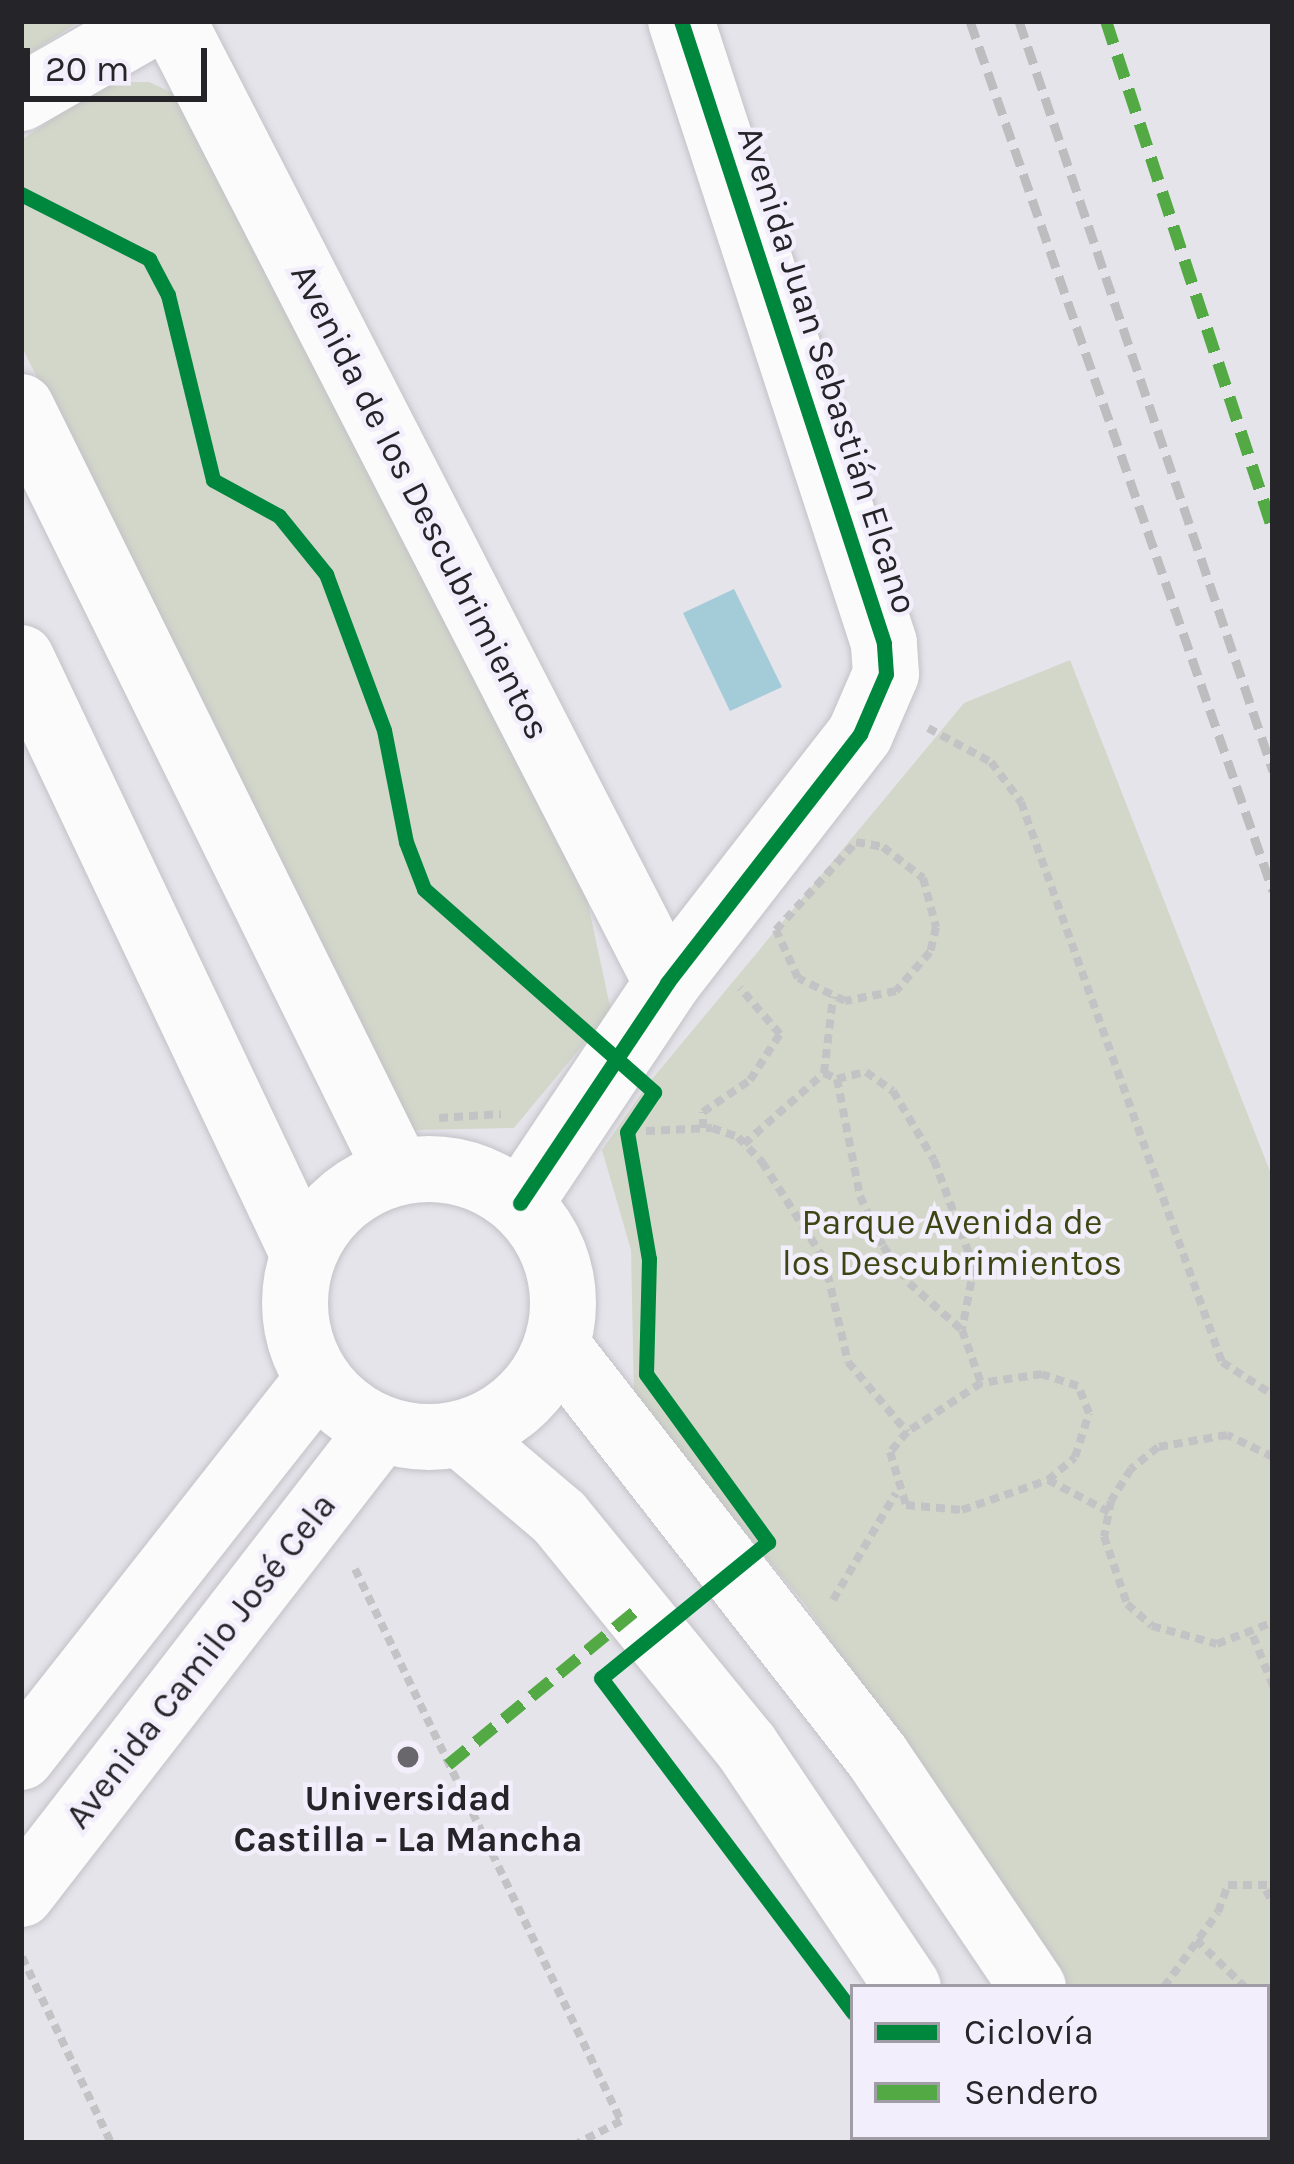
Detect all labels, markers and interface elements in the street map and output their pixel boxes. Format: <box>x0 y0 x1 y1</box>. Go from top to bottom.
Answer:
scale bar <box>30 24 213 98</box>
text: 20 m <box>45 48 129 90</box>
street label: Avenida Juan Sebastián Elcano <box>728 121 926 619</box>
street label: Avenida de los Descubrimientos <box>281 257 559 747</box>
park label: Parque Avenida de los Descubrimientos <box>782 1200 1122 1285</box>
street label: Avenida Camilo José Cela <box>57 1485 345 1837</box>
marker: Universidad Castilla - La Mancha <box>395 1744 421 1770</box>
place label: Universidad Castilla - La Mancha <box>234 1776 582 1861</box>
legend <box>850 1984 1270 2140</box>
text: Ciclovía <box>964 2011 1094 2053</box>
text: Sendero <box>964 2071 1098 2113</box>

